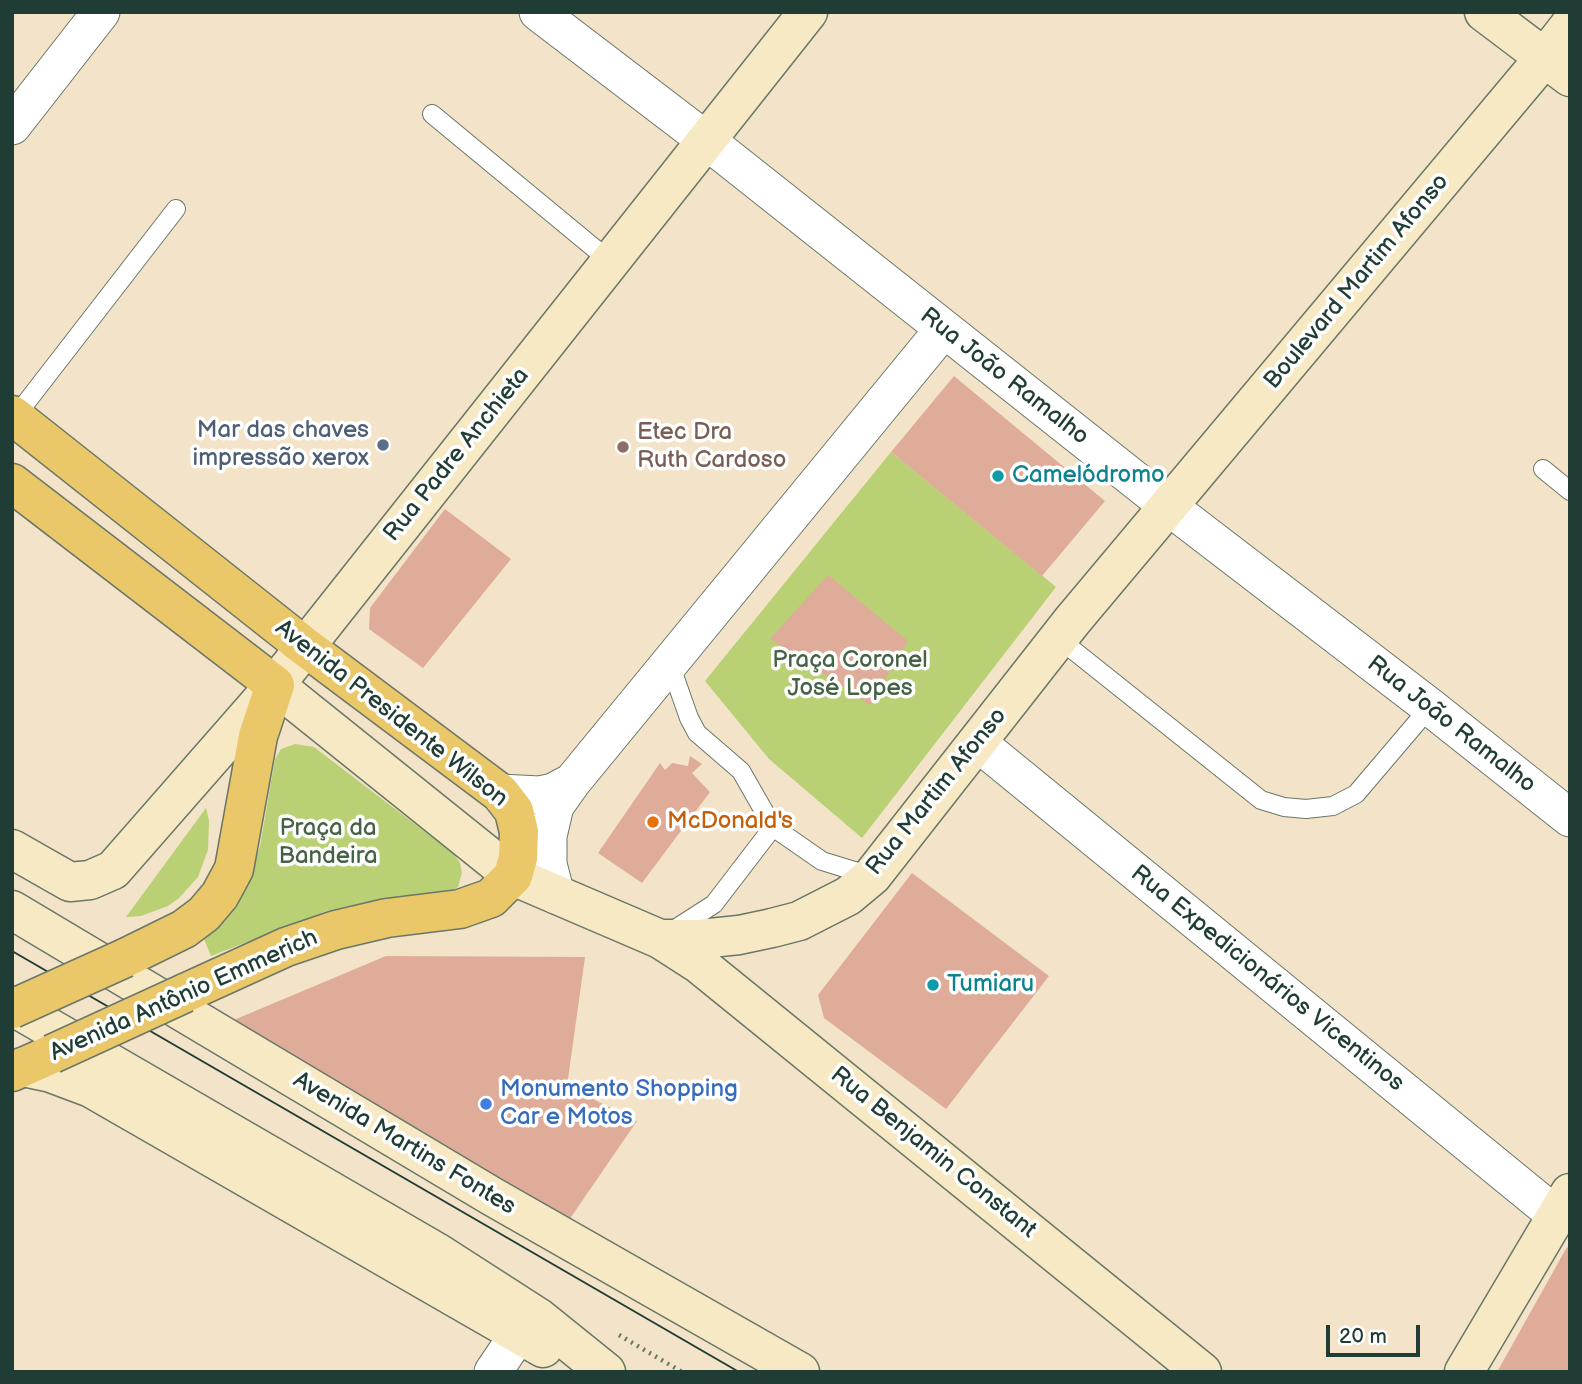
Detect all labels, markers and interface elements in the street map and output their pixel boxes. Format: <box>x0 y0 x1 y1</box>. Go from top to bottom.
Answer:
street label: Boulevard Martim Afonso <box>1259 169 1455 395</box>
street label: Rua João Ramalho <box>914 302 1094 452</box>
street label: Rua Padre Anchieta <box>378 362 536 548</box>
place label: Mar das chaves impressão xerox <box>193 417 369 473</box>
place label: Etec Dra Ruth Cardoso <box>637 419 786 475</box>
marker: Mar das chaves impressão xerox <box>375 437 391 453</box>
marker: Etec Dra Ruth Cardoso <box>615 439 631 455</box>
place label: Camelódromo <box>1012 462 1165 490</box>
marker: Camelódromo <box>990 468 1006 484</box>
street label: Avenida Presidente Wilson <box>269 614 513 814</box>
park label: Praça Coronel José Lopes <box>772 647 928 703</box>
street label: Rua João Ramalho <box>1361 650 1541 800</box>
street label: Rua Martim Afonso <box>861 703 1013 881</box>
place label: McDonald's <box>667 808 793 836</box>
marker: McDonald's <box>645 814 661 830</box>
park label: Praça da Bandeira <box>279 815 377 871</box>
street label: Rua Expedicionários Vicentinos <box>1124 860 1410 1098</box>
street label: Avenida Antônio Emmerich <box>46 924 322 1068</box>
place label: Tumiaru <box>947 971 1034 999</box>
marker: Tumiaru <box>925 977 941 993</box>
street label: Rua Benjamin Constant <box>824 1061 1042 1245</box>
street label: Avenida Martins Fontes <box>288 1066 520 1222</box>
place label: Monumento Shopping Car e Motos <box>500 1076 738 1132</box>
marker: Monumento Shopping Car e Motos <box>478 1096 494 1112</box>
scale bar <box>1330 1310 1424 1354</box>
text: 20 m <box>1339 1324 1387 1349</box>

